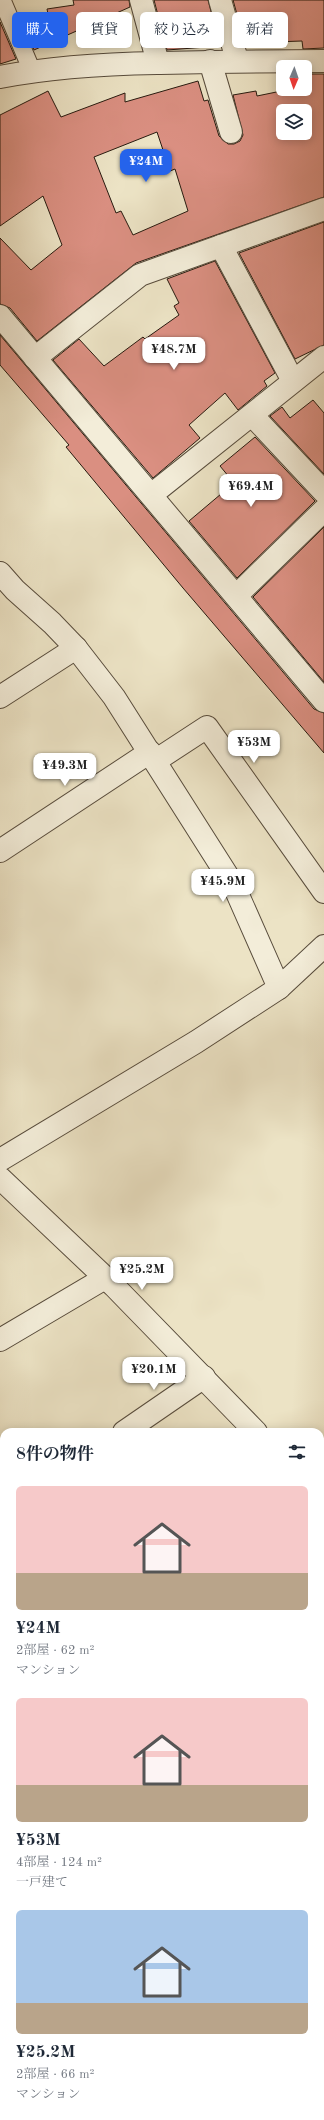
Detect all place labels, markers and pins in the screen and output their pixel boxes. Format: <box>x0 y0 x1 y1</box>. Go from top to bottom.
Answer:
pin: ¥24M <box>122 149 170 183</box>
pin: ¥48.7M <box>141 337 207 371</box>
pin: ¥69.4M <box>218 474 284 508</box>
pin: ¥53M <box>230 730 278 764</box>
pin: ¥49.3M <box>32 753 98 787</box>
pin: ¥45.9M <box>190 869 256 903</box>
pin: ¥25.2M <box>109 1257 175 1291</box>
pin: ¥20.1M <box>121 1357 187 1391</box>

